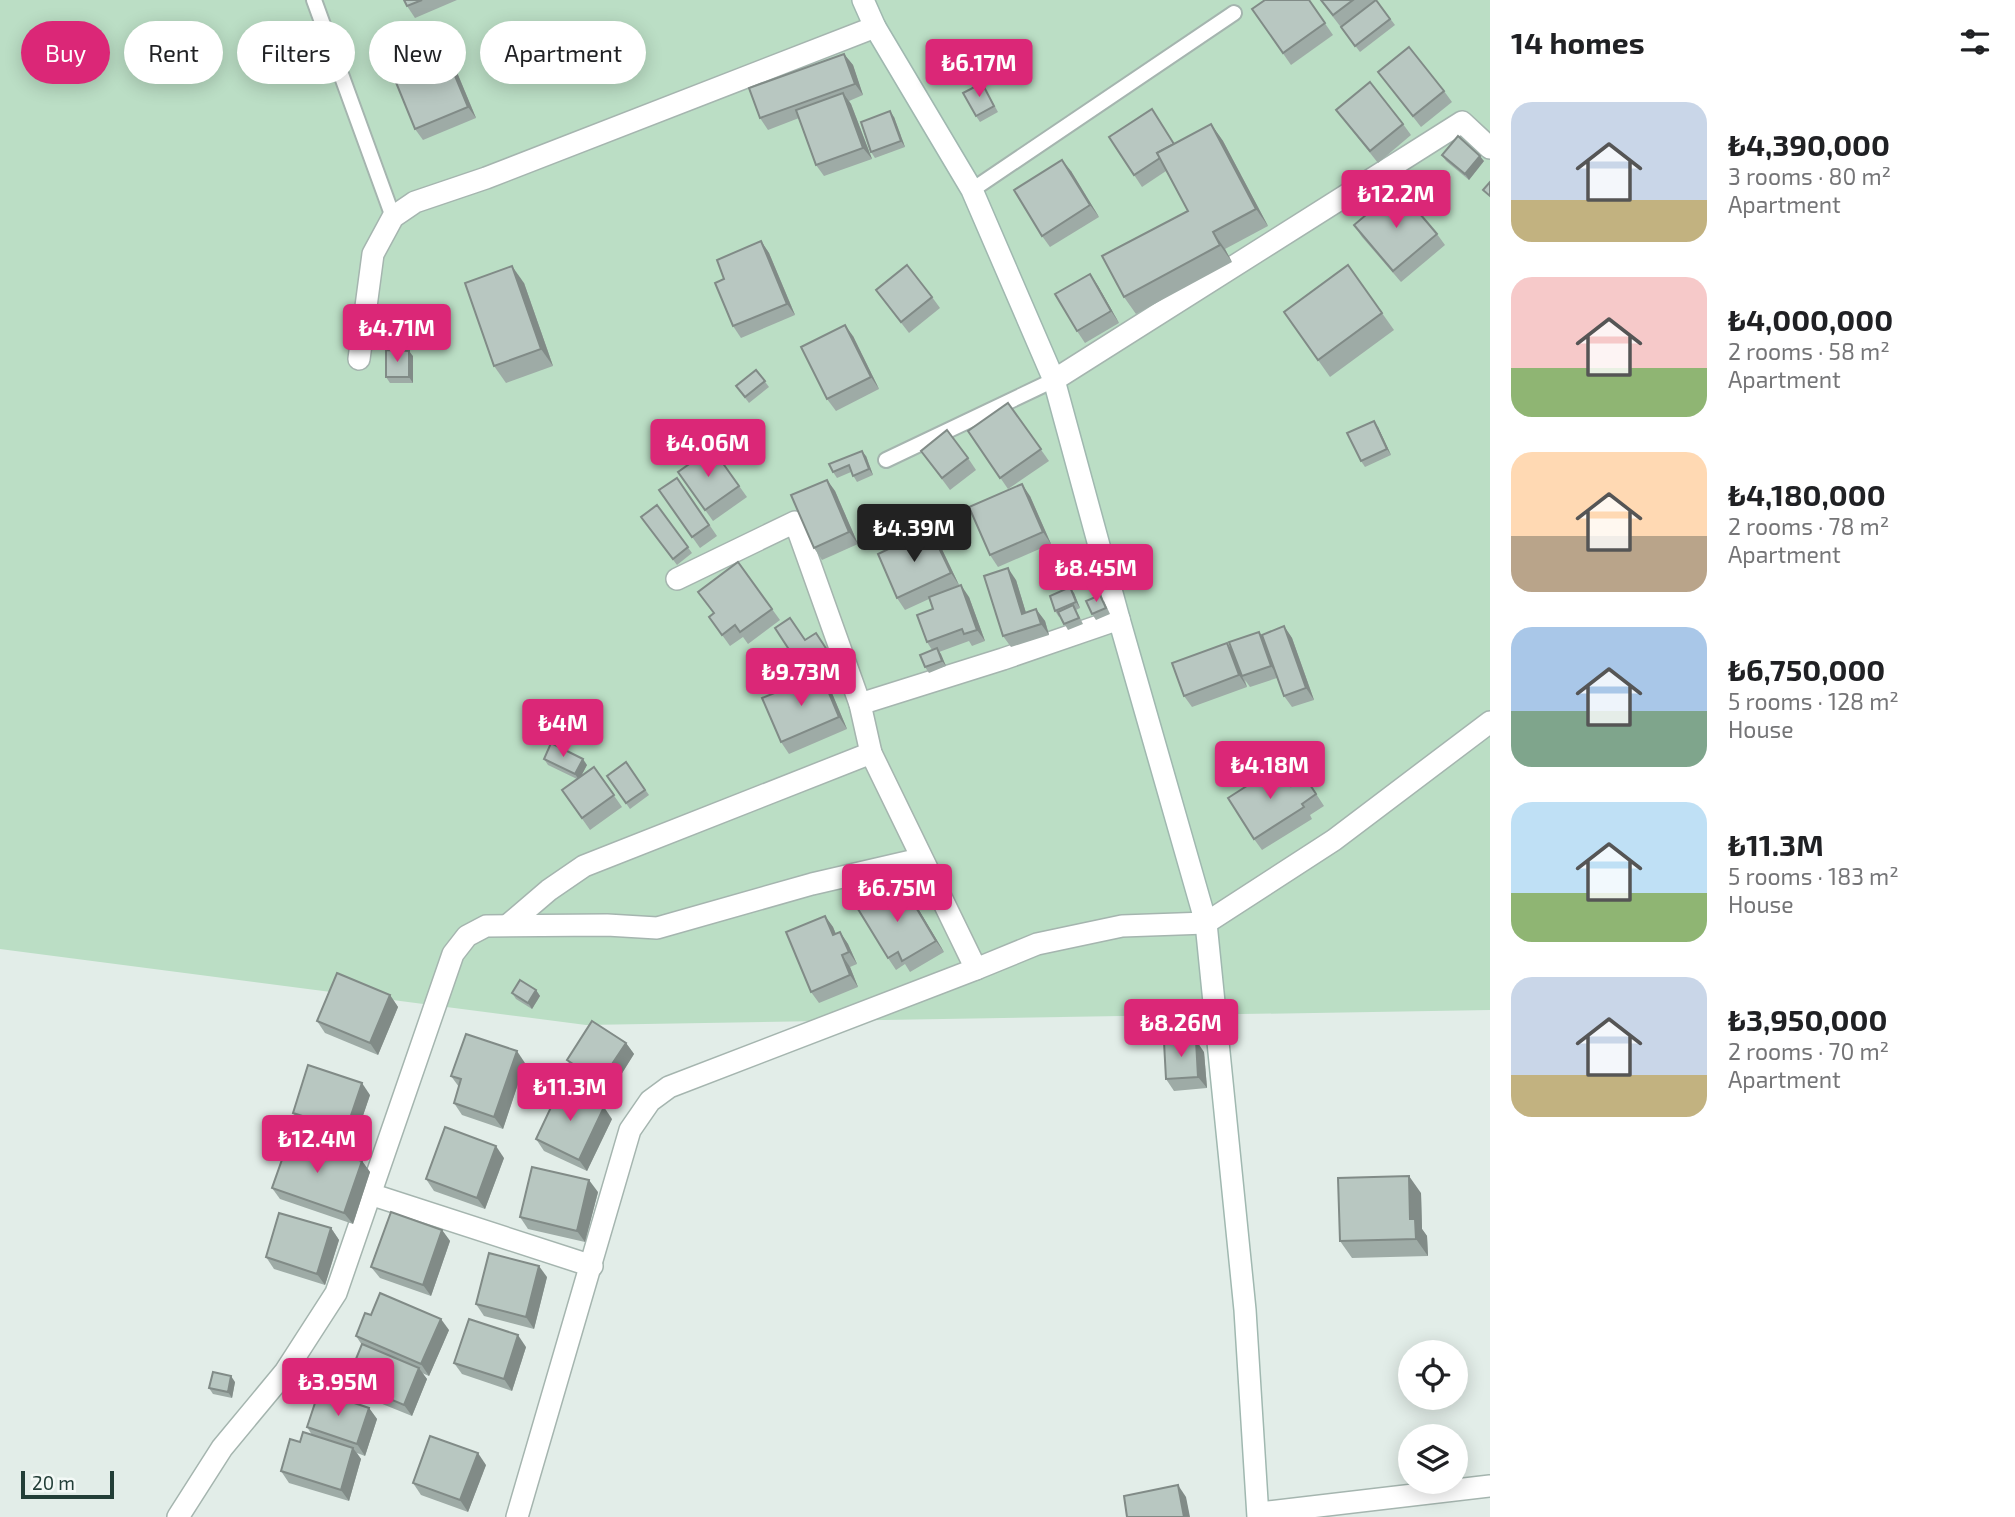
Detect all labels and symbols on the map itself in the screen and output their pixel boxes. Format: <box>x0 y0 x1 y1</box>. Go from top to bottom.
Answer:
pin: ₺6.17M <box>922 40 1036 99</box>
pin: ₺12.2M <box>1339 170 1453 230</box>
pin: ₺4.71M <box>340 304 454 364</box>
pin: ₺4.06M <box>651 420 765 479</box>
pin: ₺4.39M <box>857 504 971 564</box>
pin: ₺8.45M <box>1039 544 1153 604</box>
pin: ₺9.73M <box>744 648 858 708</box>
pin: ₺4M <box>529 700 597 759</box>
pin: ₺4.18M <box>1213 742 1327 801</box>
pin: ₺6.75M <box>840 864 954 924</box>
pin: ₺8.26M <box>1124 1000 1238 1059</box>
pin: ₺11.3M <box>513 1064 627 1123</box>
pin: ₺12.4M <box>260 1116 374 1175</box>
pin: ₺3.95M <box>281 1358 395 1418</box>
scale bar <box>21 1468 114 1500</box>

